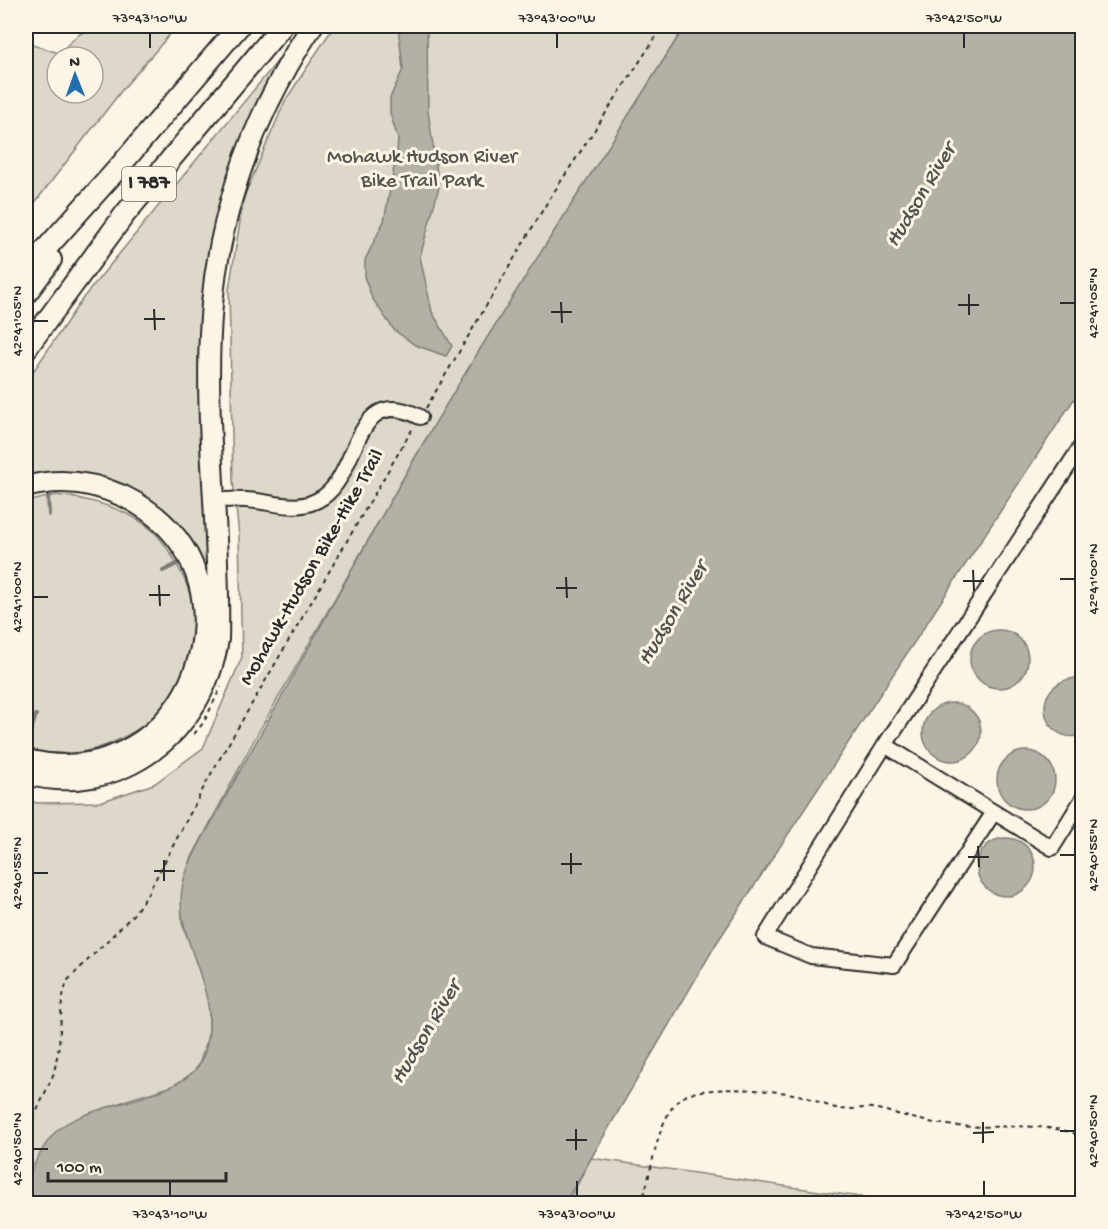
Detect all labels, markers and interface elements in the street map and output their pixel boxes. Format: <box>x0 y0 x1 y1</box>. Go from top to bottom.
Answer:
text: 73°43'10"W <box>112 10 188 28</box>
text: 73°43'00"W <box>517 10 596 28</box>
text: 73°42'50"W <box>925 10 1002 28</box>
north arrow <box>45 45 105 105</box>
text: N <box>69 54 81 73</box>
water label: Hudson River <box>881 136 965 252</box>
park label: Mohawk Hudson River Bike Trail Park <box>327 146 518 195</box>
road number: I 787 <box>122 167 176 201</box>
text: 42°41'05"N <box>1085 267 1103 338</box>
text: 42°41'05"N <box>9 285 27 356</box>
street label: Mohawk-Hudson Bike-Hike Trail <box>235 445 391 691</box>
text: 42°41'00"N <box>1085 543 1103 615</box>
water label: Hudson River <box>633 554 717 670</box>
text: 42°41'00"N <box>9 561 27 633</box>
text: 42°40'55"N <box>1085 819 1103 891</box>
text: 42°40'55"N <box>9 837 27 909</box>
water label: Hudson River <box>386 973 470 1089</box>
text: 42°40'50"N <box>1085 1094 1103 1168</box>
text: 42°40'50"N <box>9 1112 27 1186</box>
scale bar <box>48 1145 226 1183</box>
text: 100 m <box>56 1158 102 1179</box>
text: 73°43'10"W <box>132 1206 208 1224</box>
text: 73°43'00"W <box>537 1206 616 1224</box>
text: 73°42'50"W <box>945 1206 1022 1224</box>

